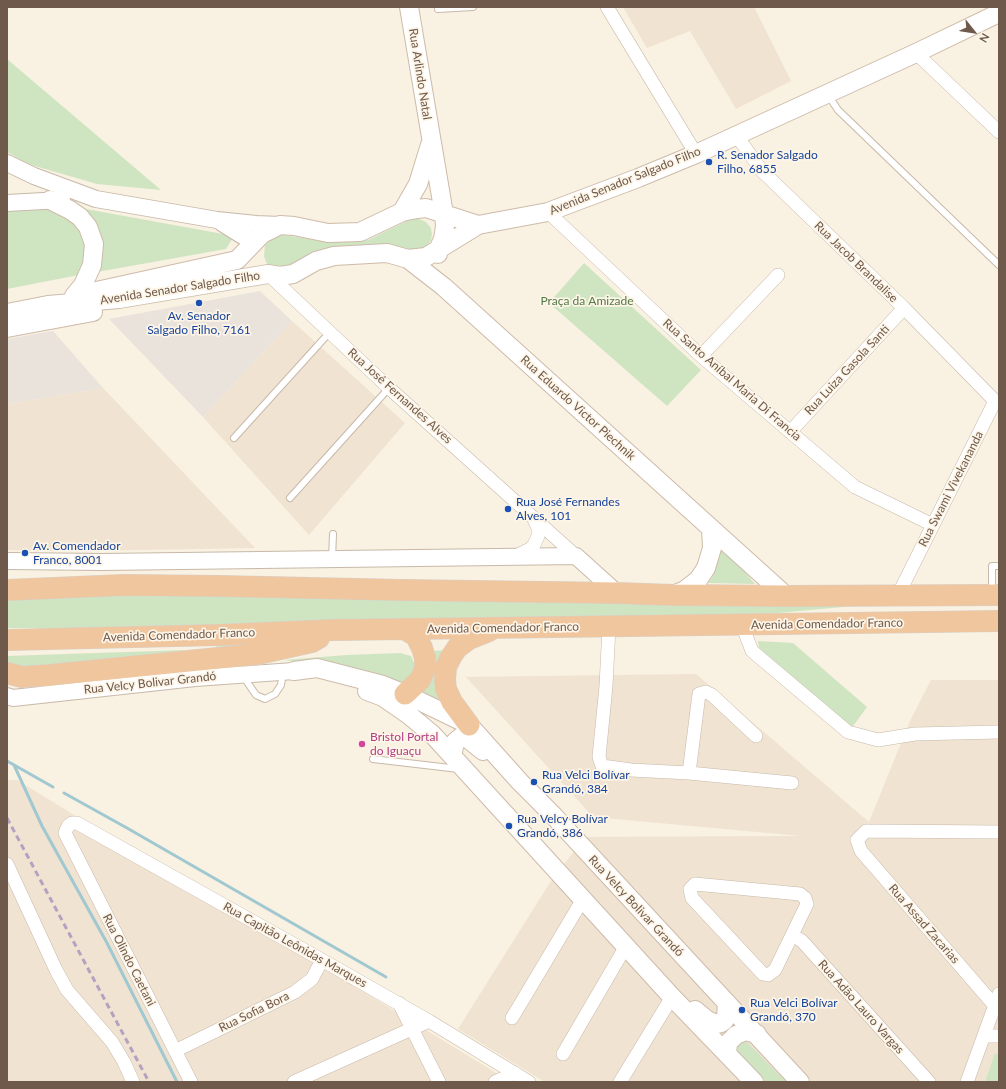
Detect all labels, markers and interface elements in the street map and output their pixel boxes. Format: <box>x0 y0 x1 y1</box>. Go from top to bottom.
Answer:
north arrow <box>954 12 994 52</box>
street label: Rua Arlindo Natal <box>406 27 434 121</box>
text: N <box>977 31 993 45</box>
street label: Avenida Senador Salgado Filho <box>547 144 703 218</box>
place label: R. Senador Salgado Filho, 6855 <box>717 148 818 176</box>
marker: R. Senador Salgado Filho, 6855 <box>704 157 714 167</box>
street label: Rua Jacob Brandalise <box>811 218 901 306</box>
street label: Avenida Senador Salgado Filho <box>99 268 261 308</box>
park label: Praça da Amizade <box>540 294 634 308</box>
marker: Av. Senador Salgado Filho, 7161 <box>194 298 204 308</box>
place label: Av. Senador Salgado Filho, 7161 <box>147 309 251 337</box>
street label: Rua Santo Aníbal Maria Di Francia <box>660 316 804 444</box>
street label: Rua Luiza Gasola Santi <box>802 322 892 418</box>
street label: Rua José Fernandes Alves <box>345 345 455 447</box>
street label: Rua Eduardo Victor Piechnik <box>518 353 638 463</box>
street label: Rua Swami Vivekananda <box>916 429 986 549</box>
place label: Rua José Fernandes Alves, 101 <box>516 495 620 523</box>
marker: Rua José Fernandes Alves, 101 <box>503 504 513 514</box>
place label: Av. Comendador Franco, 8001 <box>33 539 121 567</box>
marker: Av. Comendador Franco, 8001 <box>20 548 30 558</box>
street label: Avenida Comendador Franco <box>751 615 903 633</box>
street label: Avenida Comendador Franco <box>427 619 579 637</box>
street label: Avenida Comendador Franco <box>103 625 255 645</box>
street label: Rua Velcy Bolivar Grandó <box>83 669 217 697</box>
place label: Bristol Portal do Iguaçu <box>370 730 438 758</box>
marker: Bristol Portal do Iguaçu <box>357 739 367 749</box>
place label: Rua Velci Bolívar Grandó, 384 <box>542 768 630 796</box>
marker: Rua Velci Bolívar Grandó, 384 <box>529 777 539 787</box>
place label: Rua Velcy Bolívar Grandó, 386 <box>517 812 608 840</box>
marker: Rua Velcy Bolívar Grandó, 386 <box>504 821 514 831</box>
street label: Rua Velcy Bolivar Grandó <box>585 852 687 960</box>
street label: Rua Assad Zacarias <box>886 881 962 967</box>
street label: Rua Capitão Leônidas Marques <box>221 899 369 991</box>
street label: Rua Olindo Caetani <box>100 911 158 1009</box>
street label: Rua Adão Lauro Vargas <box>815 957 907 1057</box>
street label: Rua Sofia Bora <box>216 989 292 1035</box>
place label: Rua Velci Bolívar Grandó, 370 <box>750 996 838 1024</box>
marker: Rua Velci Bolívar Grandó, 370 <box>737 1005 747 1015</box>

